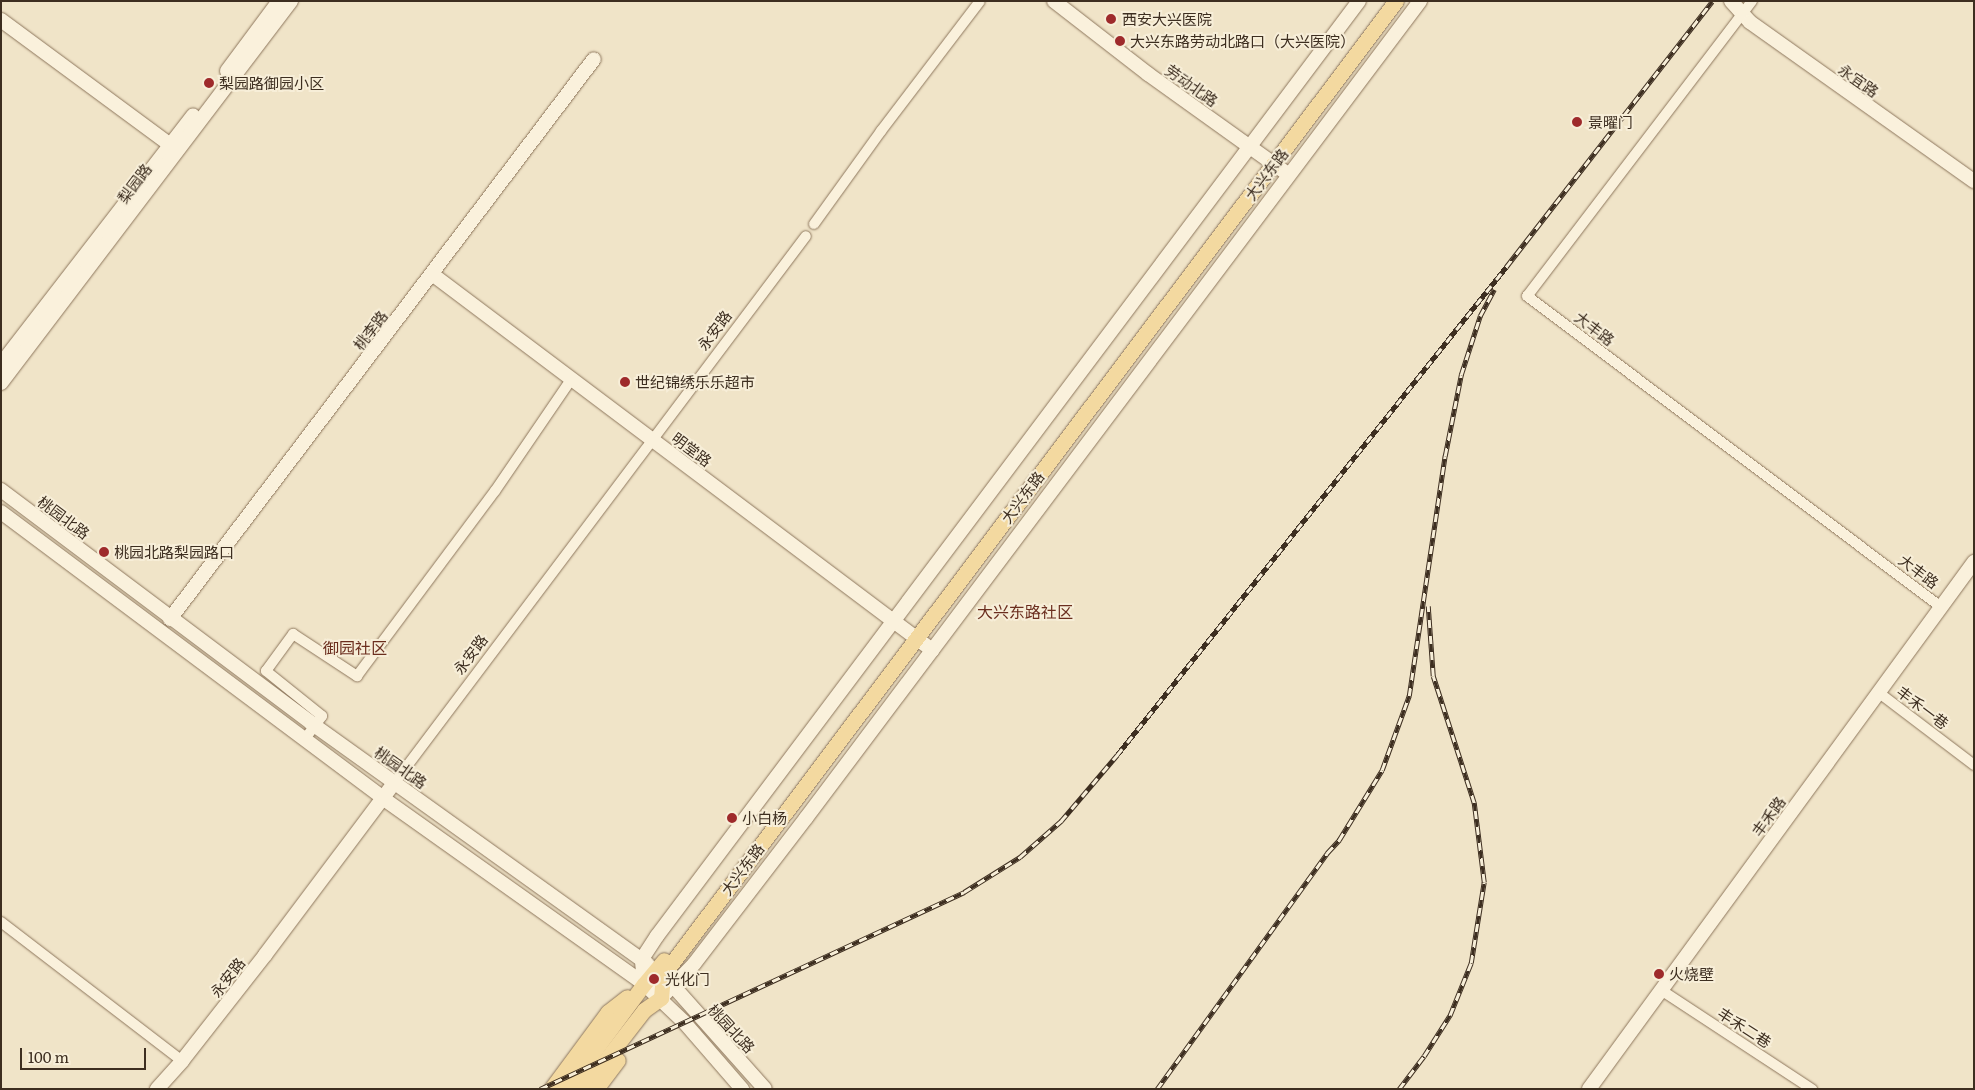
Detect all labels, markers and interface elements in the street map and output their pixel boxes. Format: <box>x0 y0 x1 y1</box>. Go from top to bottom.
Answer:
place label: 西安大兴医院 <box>1122 10 1212 28</box>
marker: 西安大兴医院 <box>1104 12 1118 26</box>
place label: 大兴东路劳动北路口（大兴医院） <box>1130 32 1355 50</box>
marker: 大兴东路劳动北路口（大兴医院） <box>1114 35 1126 47</box>
street label: 劳动北路 <box>1162 60 1222 110</box>
street label: 永宜路 <box>1835 60 1883 100</box>
place label: 梨园路御园小区 <box>219 74 324 92</box>
marker: 梨园路御园小区 <box>203 77 215 89</box>
place label: 景曜门 <box>1588 113 1633 131</box>
marker: 景曜门 <box>1570 115 1584 129</box>
street label: 大兴东路 <box>1241 145 1291 203</box>
street label: 梨园路 <box>113 160 155 206</box>
street label: 桃李路 <box>349 307 391 353</box>
street label: 永安路 <box>693 307 735 353</box>
street label: 大丰路 <box>1572 307 1618 349</box>
place label: 世纪锦绣乐乐超市 <box>635 373 755 391</box>
marker: 世纪锦绣乐乐超市 <box>619 376 631 388</box>
street label: 明堂路 <box>669 428 715 470</box>
street label: 大兴东路 <box>997 468 1047 526</box>
street label: 桃园北路 <box>35 492 93 542</box>
place label: 桃园北路梨园路口 <box>114 543 234 561</box>
marker: 桃园北路梨园路口 <box>98 546 110 558</box>
street label: 大丰路 <box>1896 550 1942 592</box>
district label: 大兴东路社区 <box>977 601 1073 621</box>
street label: 永安路 <box>449 631 491 677</box>
district label: 御园社区 <box>323 637 387 657</box>
street label: 丰禾一巷 <box>1894 682 1952 732</box>
street label: 桃园北路 <box>371 742 431 792</box>
street label: 丰禾路 <box>1747 793 1789 839</box>
place label: 小白杨 <box>742 809 787 827</box>
marker: 小白杨 <box>726 812 738 824</box>
street label: 大兴东路 <box>717 840 767 898</box>
street label: 永安路 <box>206 954 248 1000</box>
place label: 火烧壁 <box>1669 965 1714 983</box>
marker: 火烧壁 <box>1653 968 1665 980</box>
place label: 光化门 <box>665 970 710 988</box>
marker: 光化门 <box>647 972 661 986</box>
street label: 桃园北路 <box>705 1000 759 1056</box>
street label: 丰禾二巷 <box>1715 1003 1775 1051</box>
scale bar <box>22 1038 149 1070</box>
text: 100 m <box>28 1045 69 1068</box>

